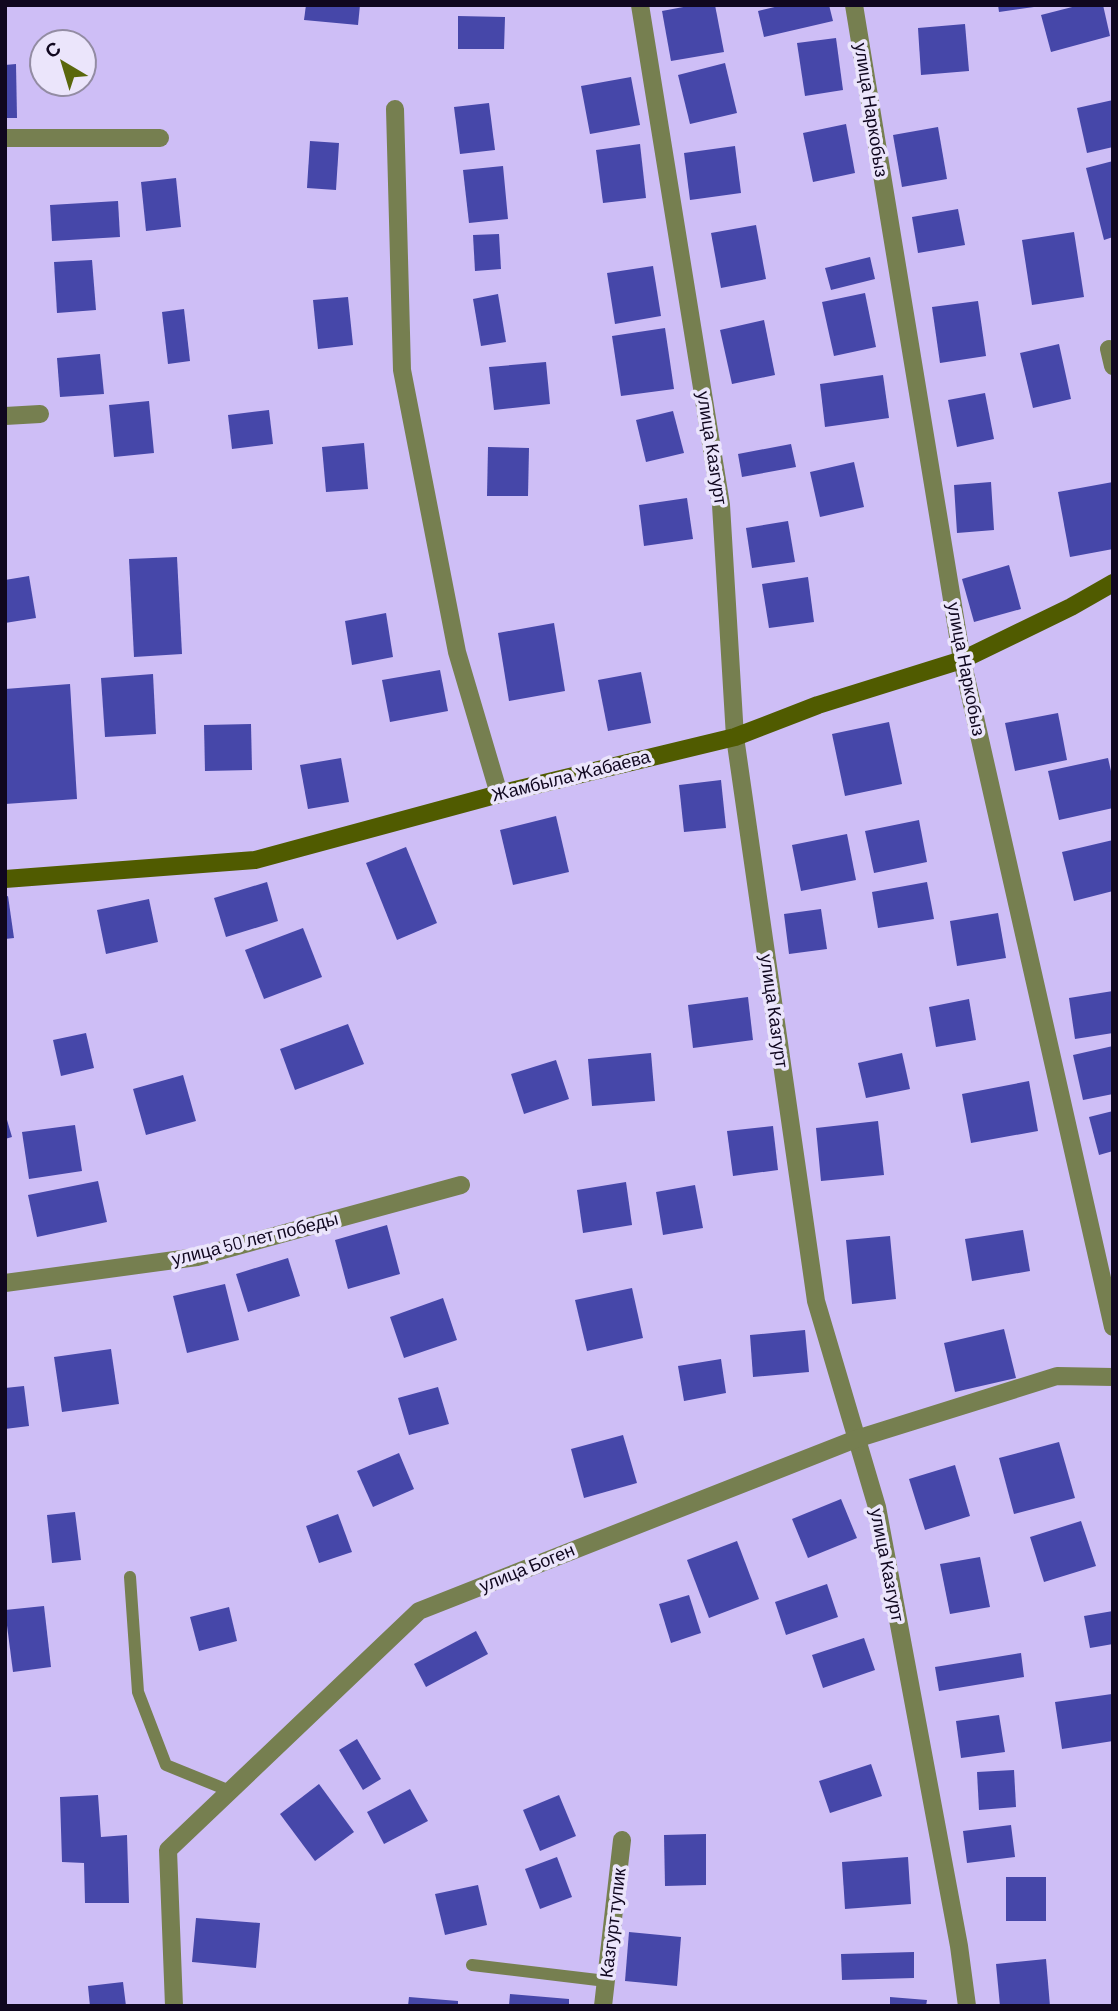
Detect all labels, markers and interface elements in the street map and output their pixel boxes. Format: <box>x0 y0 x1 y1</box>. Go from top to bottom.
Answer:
north arrow <box>28 28 98 98</box>
text: С <box>40 36 65 62</box>
street label: улица Наркобыз <box>851 41 893 179</box>
street label: улица Казгурт <box>693 389 733 506</box>
street label: улица Наркобыз <box>943 600 991 738</box>
street label: Жамбыла Жабаева <box>489 744 653 805</box>
street label: улица Казгурт <box>756 952 794 1069</box>
street label: улица 50 лет победы <box>169 1207 340 1269</box>
street label: улица Казгурт <box>866 1506 910 1623</box>
street label: улица Боген <box>476 1538 578 1596</box>
street label: Казгурт тупик <box>594 1867 630 1979</box>

